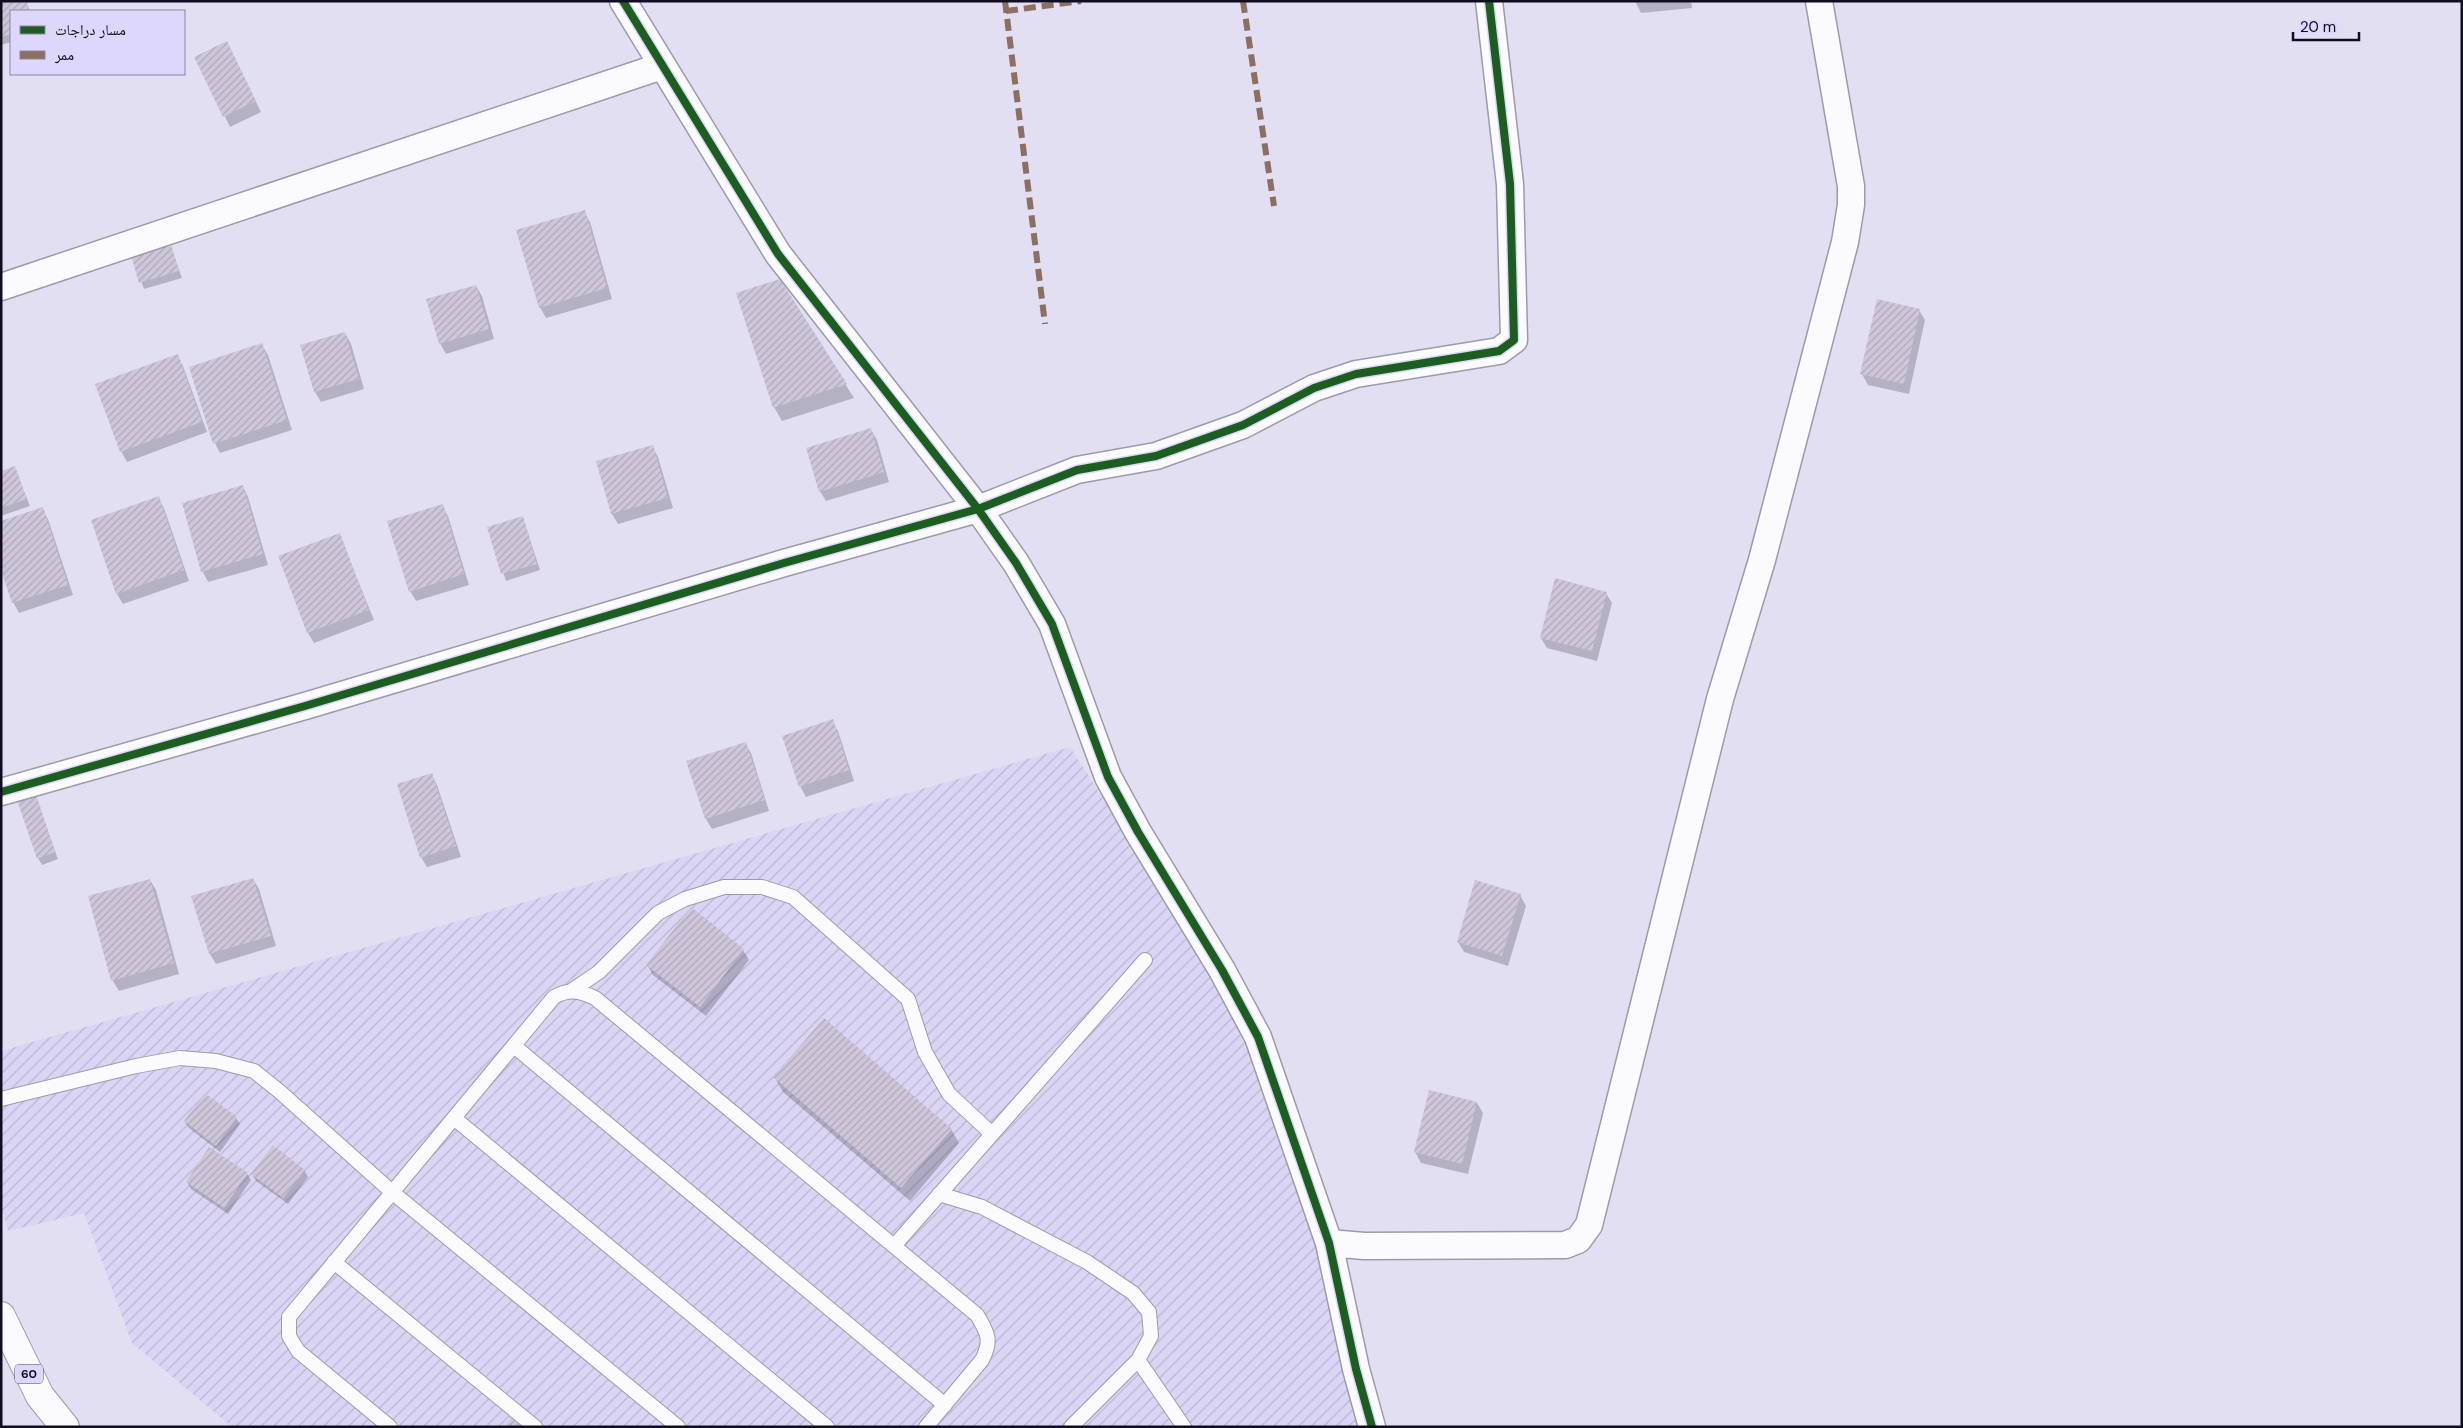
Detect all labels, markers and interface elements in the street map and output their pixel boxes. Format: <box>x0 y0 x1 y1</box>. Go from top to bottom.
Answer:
legend <box>10 10 185 75</box>
scale bar <box>2293 10 2359 42</box>
text: 20 m <box>2300 17 2336 37</box>
text: مسار دراجات <box>55 20 126 40</box>
text: ممر <box>54 45 74 65</box>
road number: 60 <box>15 1365 43 1384</box>

